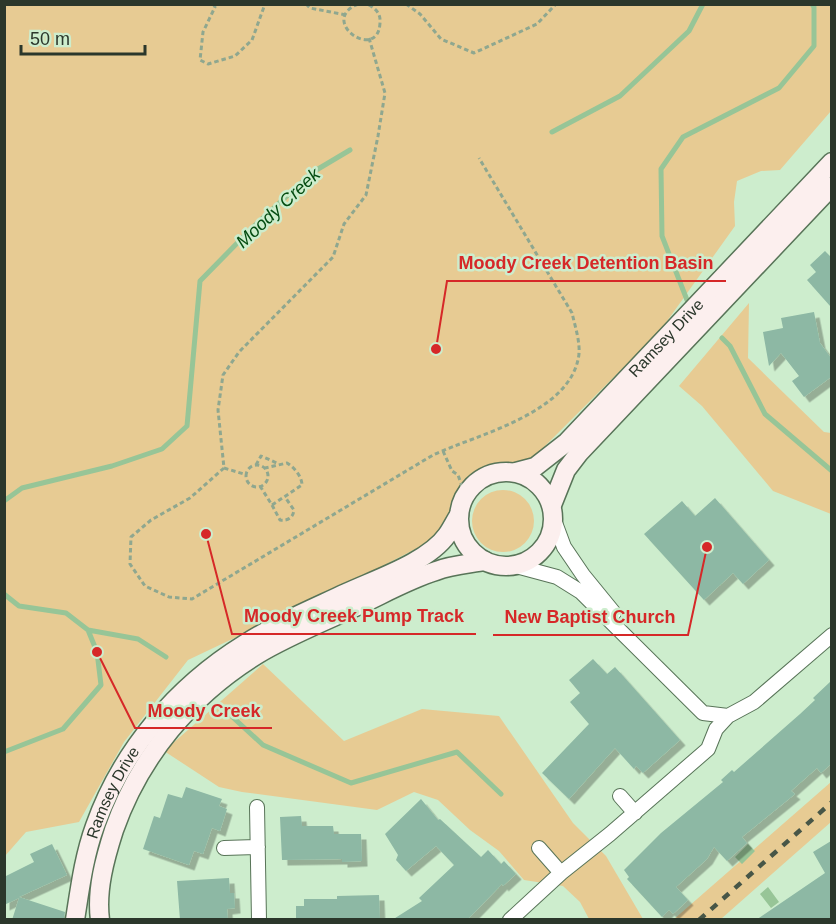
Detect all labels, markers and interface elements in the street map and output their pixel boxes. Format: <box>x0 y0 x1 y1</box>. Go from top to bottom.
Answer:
scale bar <box>21 18 146 56</box>
text: 50 m <box>30 29 70 49</box>
water label: Moody Creek <box>232 164 325 252</box>
callout: Moody Creek Detention Basin <box>447 245 726 281</box>
text: Moody Creek Detention Basin <box>458 253 714 273</box>
street label: Ramsey Drive <box>625 296 707 380</box>
callout: Moody Creek Pump Track <box>232 598 476 634</box>
callout: New Baptist Church <box>493 599 688 635</box>
text: Moody Creek Pump Track <box>244 606 465 626</box>
text: New Baptist Church <box>504 607 676 627</box>
callout: Moody Creek <box>135 692 272 728</box>
text: Moody Creek <box>147 701 262 721</box>
street label: Ramsey Drive <box>83 743 143 841</box>

